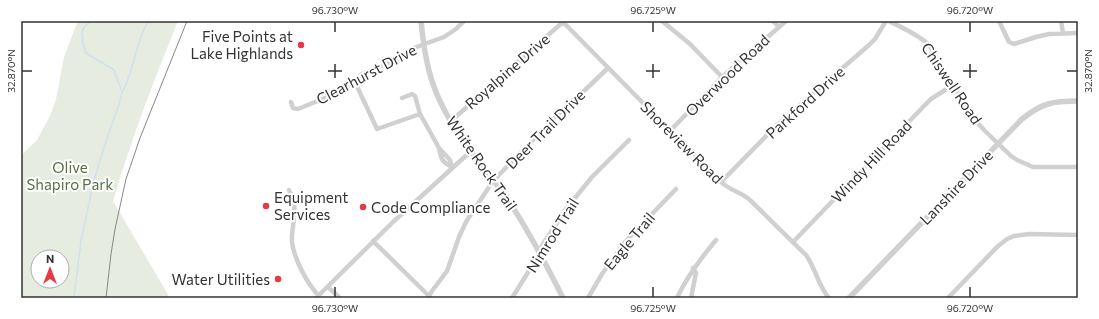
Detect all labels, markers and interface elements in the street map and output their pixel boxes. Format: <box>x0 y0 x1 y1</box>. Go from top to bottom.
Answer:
text: 96.730°W <box>312 4 358 16</box>
text: 96.725°W <box>630 4 676 16</box>
text: 96.720°W <box>947 4 993 16</box>
place label: Five Points at Lake Highlands <box>190 27 293 62</box>
street label: Royalpine Drive <box>461 29 553 113</box>
street label: Overwood Road <box>681 30 773 120</box>
street label: Chiswell Road <box>918 39 986 127</box>
marker: Five Points at Lake Highlands <box>296 40 306 50</box>
street label: Clearhurst Drive <box>313 40 419 108</box>
text: 32.870°N <box>5 49 17 93</box>
text: 32.870°N <box>1082 49 1094 93</box>
street label: Parkford Drive <box>762 62 848 142</box>
street label: Deer Trail Drive <box>502 86 588 172</box>
street label: Shoreview Road <box>637 97 727 187</box>
street label: White Rock Trail <box>443 112 521 214</box>
street label: Windy Hill Road <box>827 116 915 206</box>
street label: Lanshire Drive <box>916 146 996 228</box>
park label: Olive Shapiro Park <box>27 158 113 193</box>
place label: Equipment Services <box>274 188 349 223</box>
street label: Nimrod Trail <box>522 195 582 275</box>
place label: Code Compliance <box>371 198 490 216</box>
marker: Equipment Services <box>261 201 271 211</box>
marker: Code Compliance <box>358 202 368 212</box>
street label: Eagle Trail <box>600 209 658 273</box>
north arrow <box>30 249 70 289</box>
text: N <box>46 252 54 265</box>
place label: Water Utilities <box>171 270 270 288</box>
marker: Water Utilities <box>273 274 283 284</box>
text: 96.730°W <box>312 302 358 314</box>
text: 96.725°W <box>630 302 676 314</box>
text: 96.720°W <box>947 302 993 314</box>

